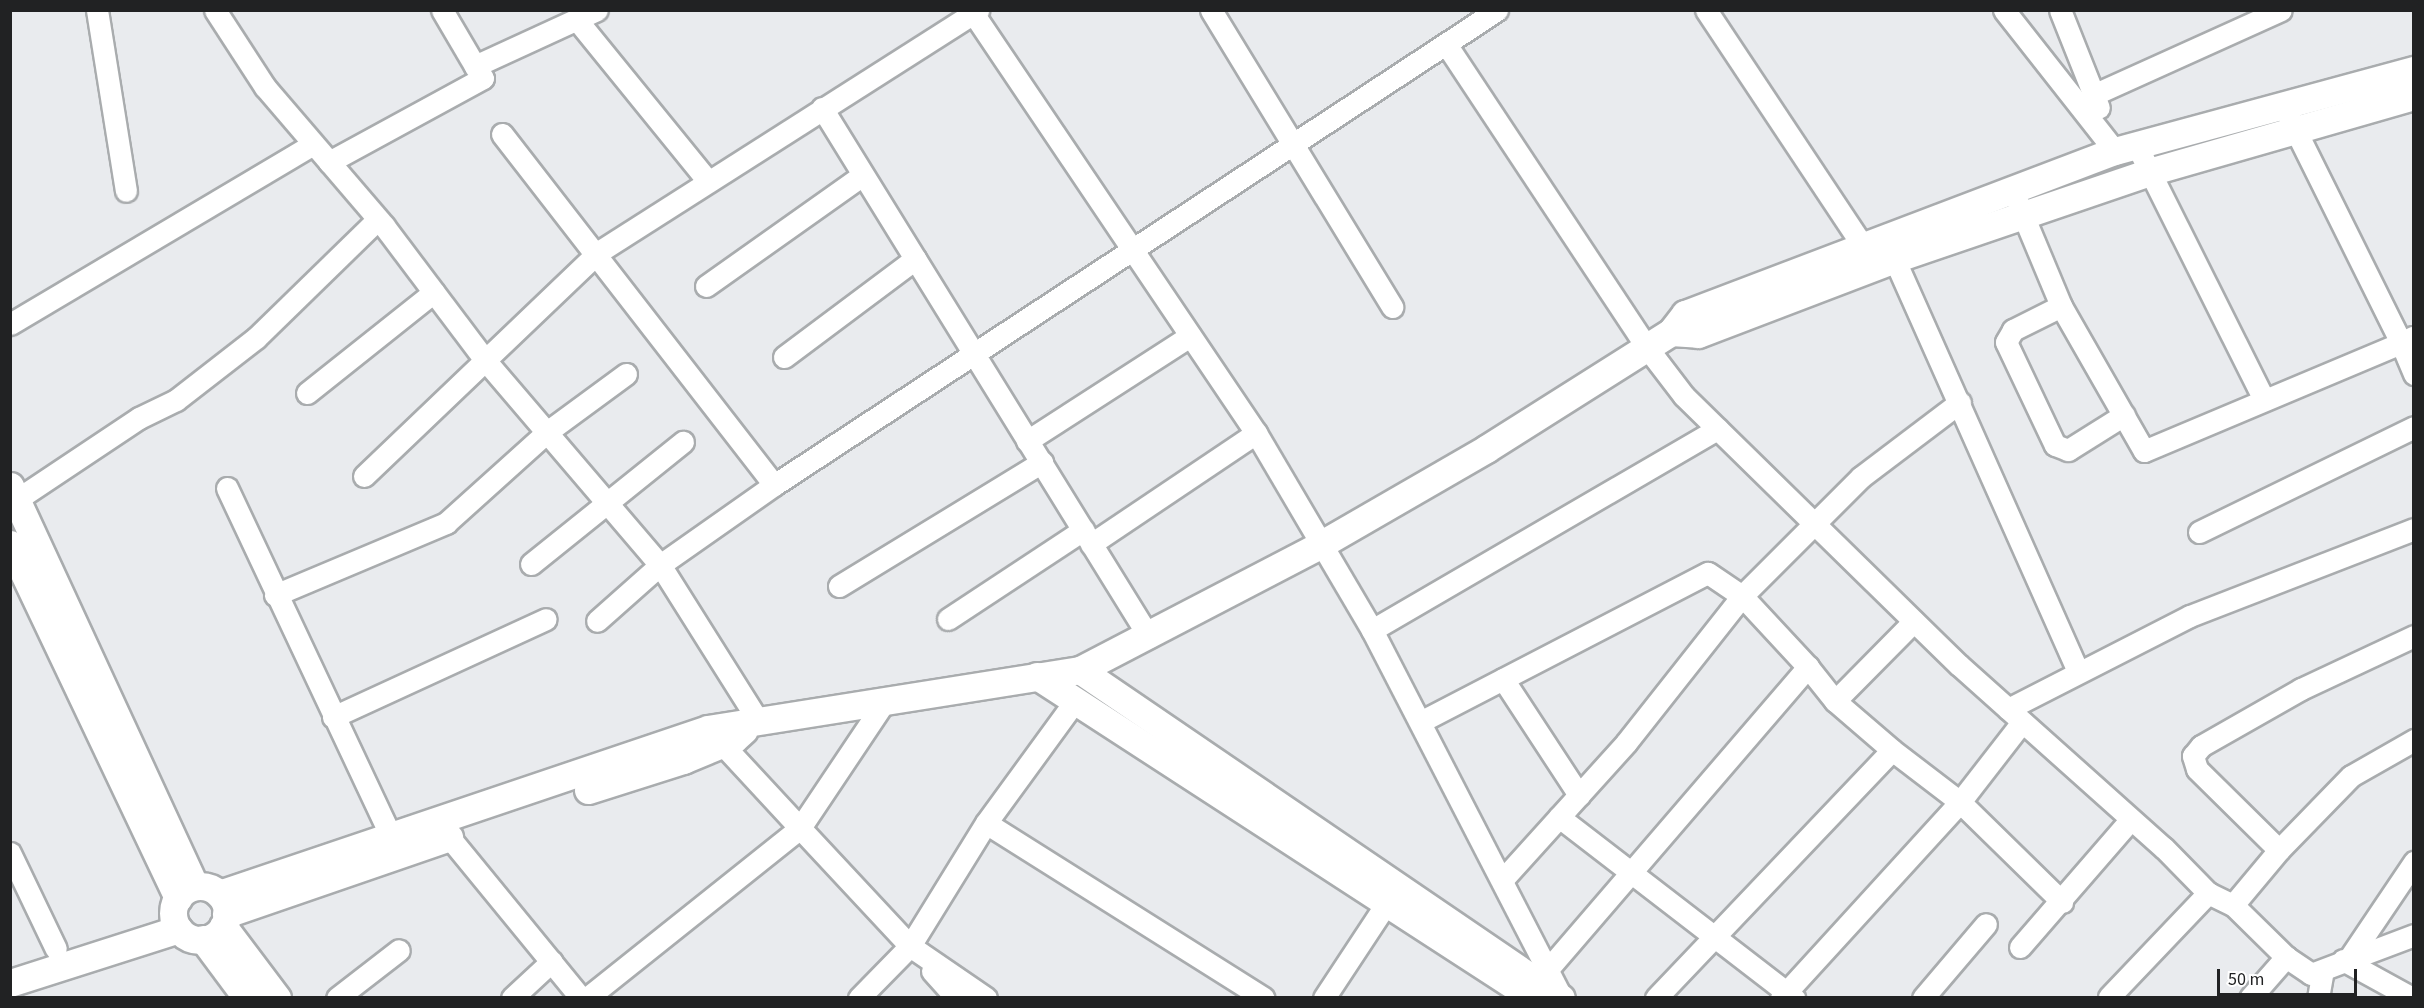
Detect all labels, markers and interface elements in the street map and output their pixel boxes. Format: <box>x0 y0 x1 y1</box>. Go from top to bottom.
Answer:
scale bar <box>2220 957 2360 995</box>
text: 50 m <box>2228 967 2264 992</box>

